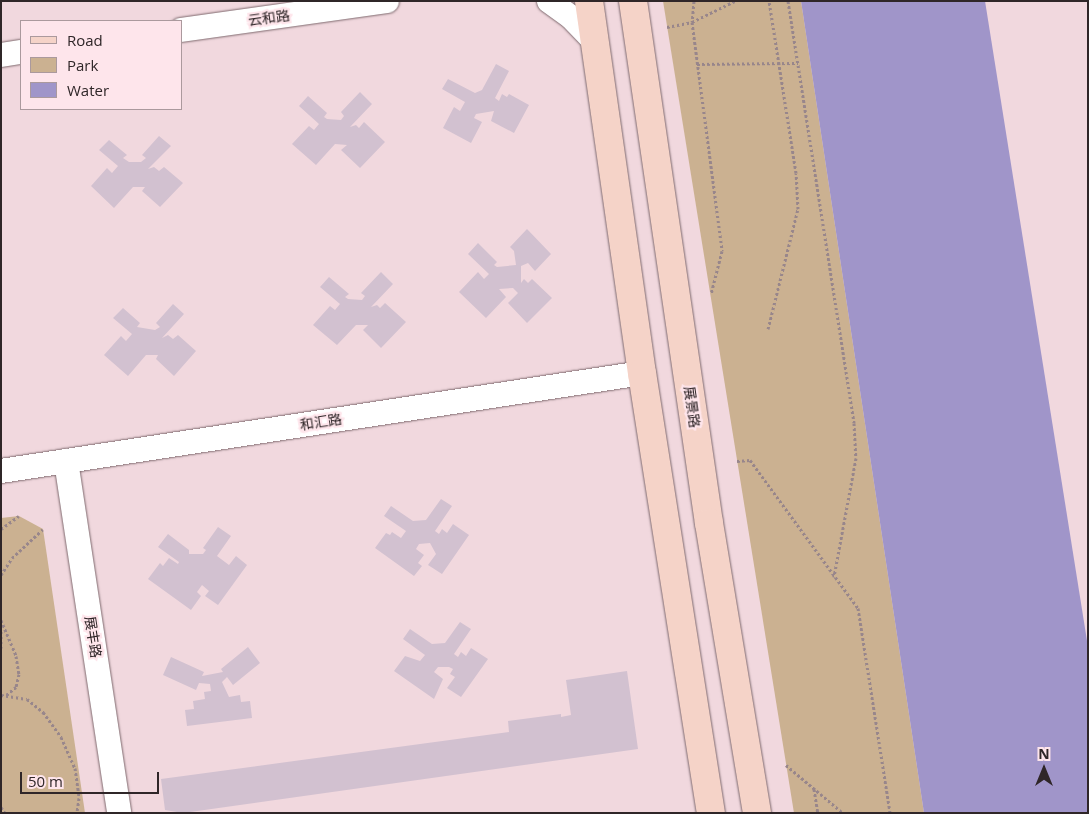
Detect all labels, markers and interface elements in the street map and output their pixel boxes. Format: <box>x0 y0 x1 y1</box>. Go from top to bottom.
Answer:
street label: 云和路 <box>247 7 291 29</box>
legend <box>20 20 182 110</box>
text: Road <box>67 30 103 50</box>
text: Park <box>67 55 98 75</box>
text: Water <box>67 80 109 100</box>
street label: 展景路 <box>681 385 703 429</box>
street label: 和汇路 <box>299 410 343 434</box>
street label: 展丰路 <box>81 615 105 659</box>
north arrow <box>1019 744 1069 794</box>
text: N <box>1038 744 1050 763</box>
scale bar <box>22 762 161 794</box>
text: 50 m <box>28 771 63 791</box>

